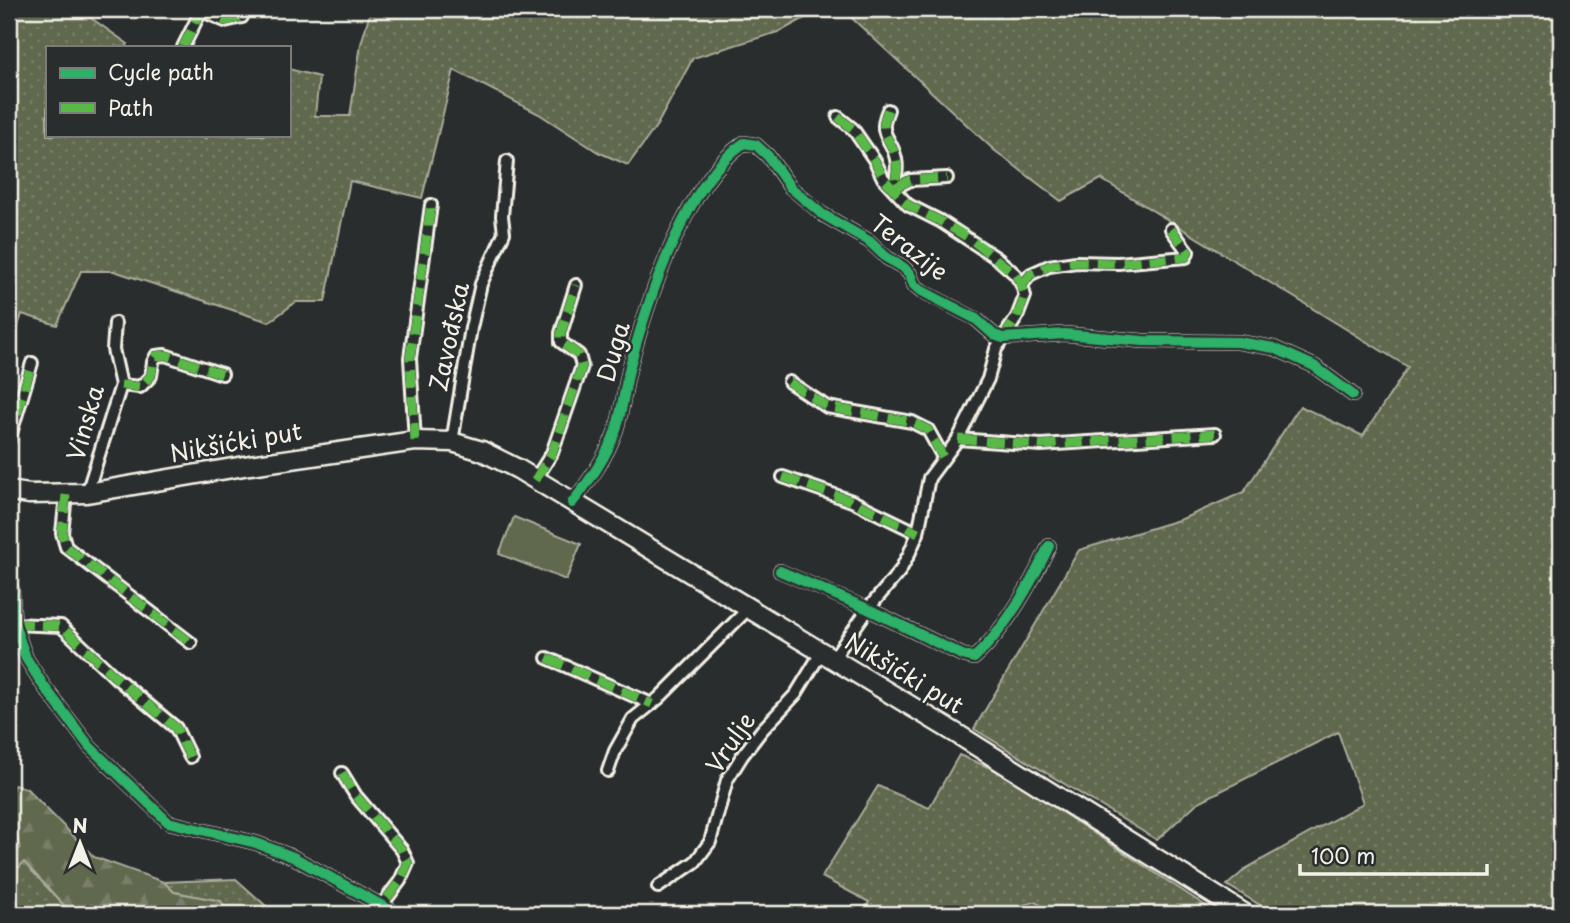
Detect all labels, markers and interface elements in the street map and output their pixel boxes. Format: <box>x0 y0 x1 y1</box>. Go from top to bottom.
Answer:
legend <box>46 46 290 136</box>
text: Cycle path <box>108 55 214 87</box>
text: Path <box>108 91 153 123</box>
street label: Terazije <box>864 205 957 288</box>
street label: Zavođska <box>419 279 477 394</box>
street label: Duga <box>586 317 638 386</box>
street label: Vinska <box>56 380 112 464</box>
street label: Nikšićki put <box>167 412 305 470</box>
street label: Nikšićki put <box>839 623 972 722</box>
street label: Vrulje <box>696 704 763 780</box>
north arrow <box>46 808 116 878</box>
text: N <box>72 811 88 839</box>
scale bar <box>1300 832 1488 876</box>
text: 100 m <box>1311 839 1375 871</box>

